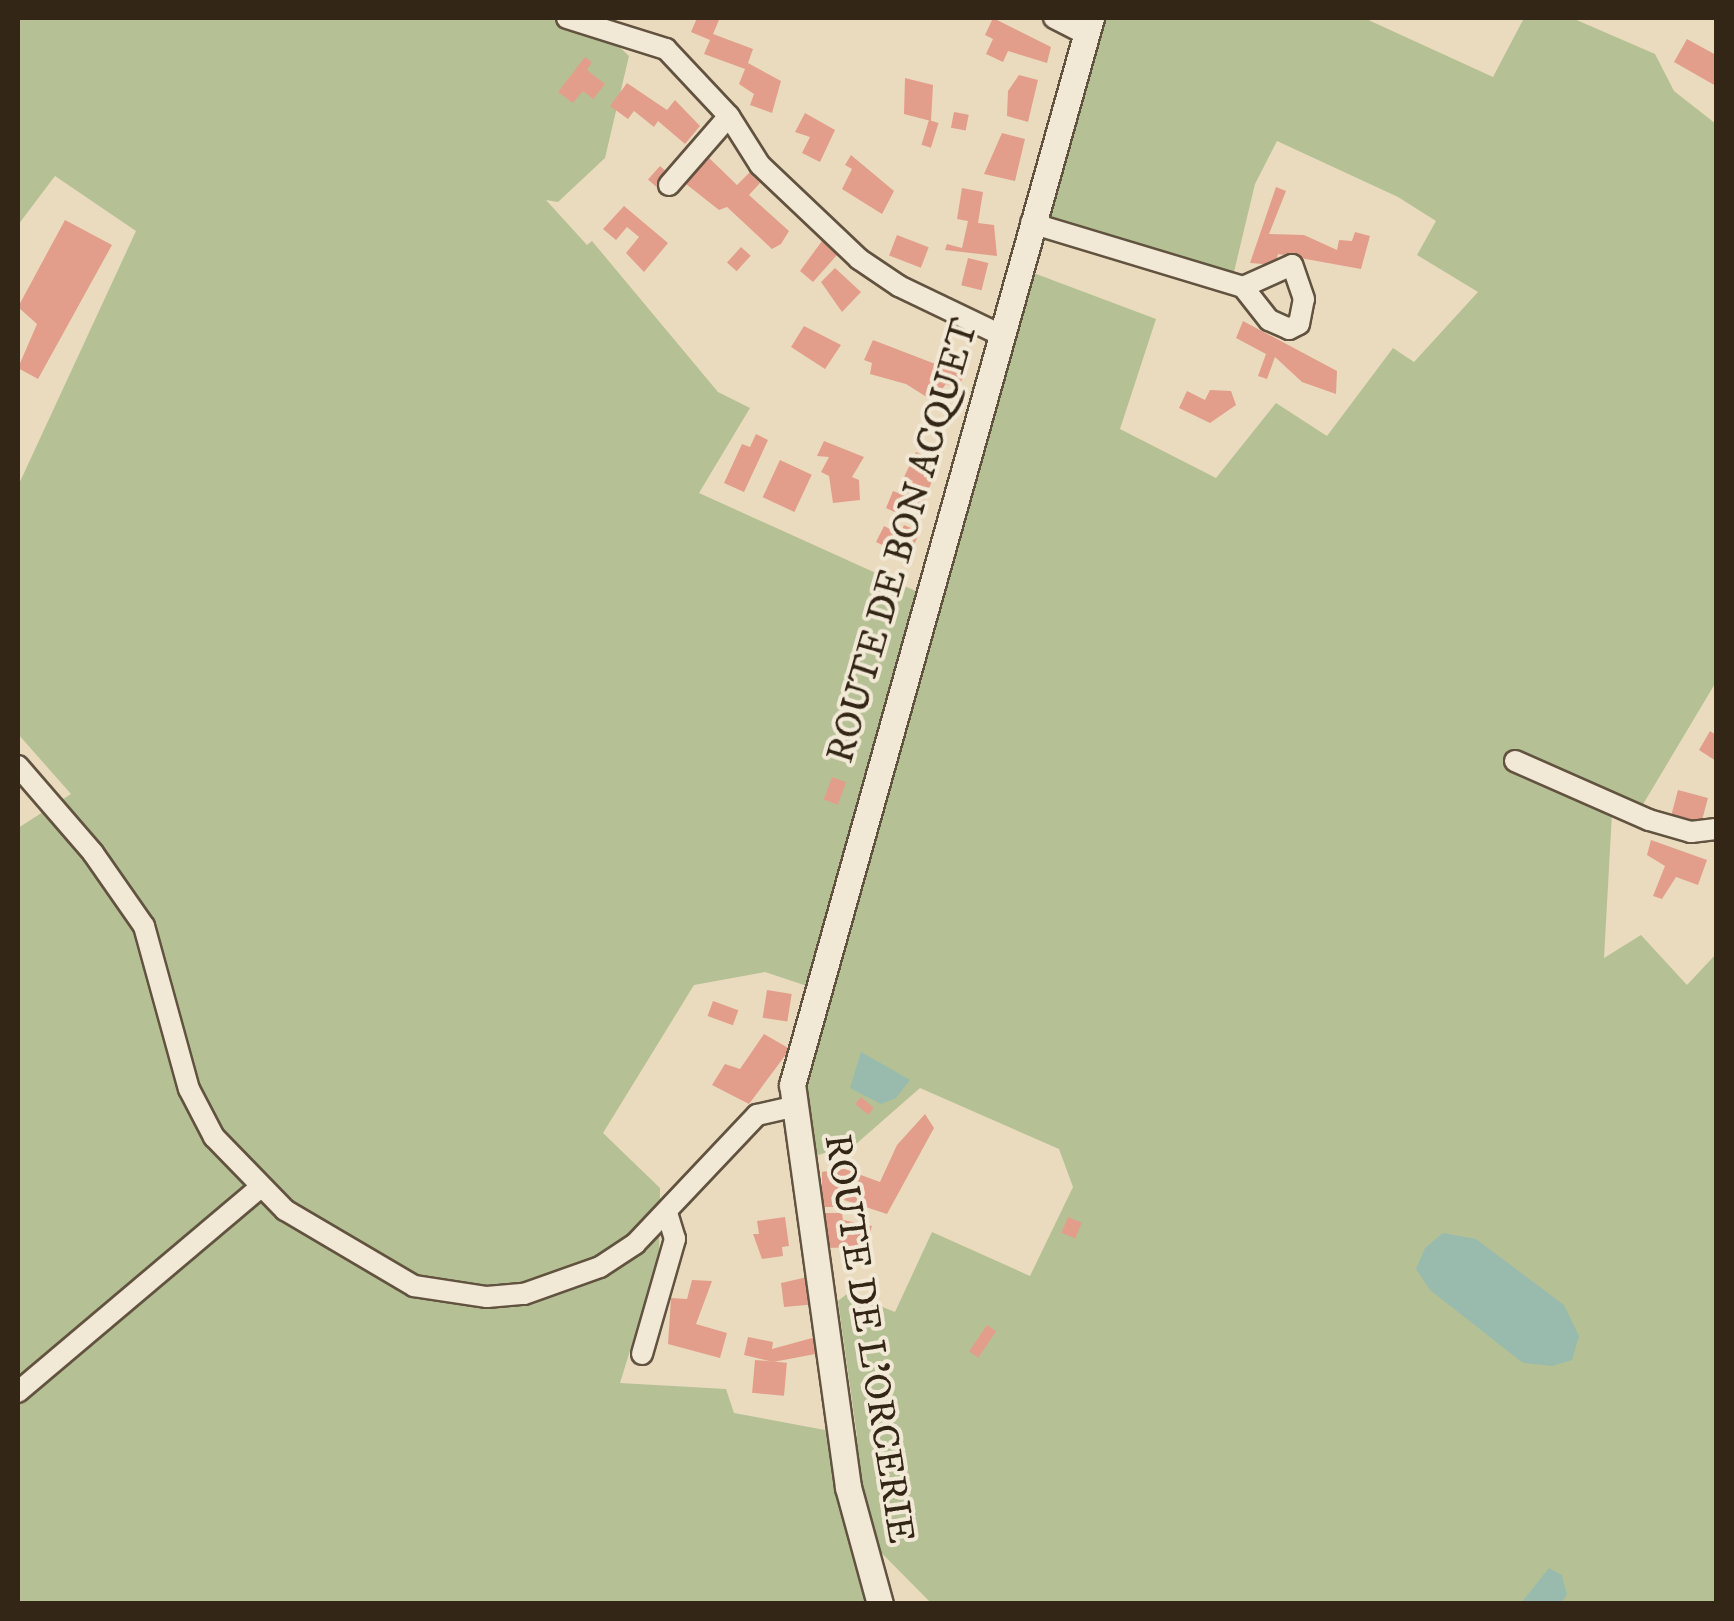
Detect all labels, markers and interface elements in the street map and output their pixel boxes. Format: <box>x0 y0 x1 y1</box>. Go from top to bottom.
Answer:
street label: ROUTE DE BON ACQUET <box>819 314 989 768</box>
street label: ROUTE DE L'ORCERIE <box>813 1131 923 1547</box>

